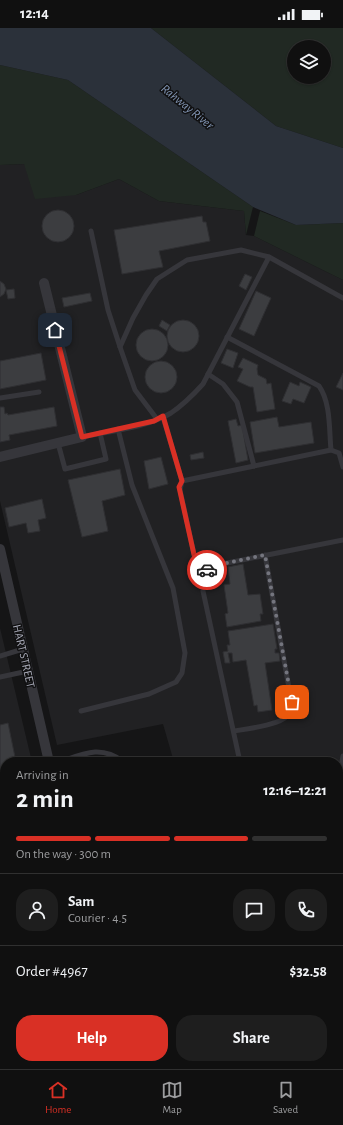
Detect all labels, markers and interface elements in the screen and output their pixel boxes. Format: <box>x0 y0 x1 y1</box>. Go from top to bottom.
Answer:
text: 12:14 <box>20 6 49 21</box>
map controls <box>287 40 331 84</box>
button: layers <box>287 40 331 84</box>
water label: Rahway River <box>158 82 216 133</box>
pin <box>38 313 72 347</box>
icon: home <box>44 319 66 341</box>
courier <box>187 550 227 590</box>
icon: car <box>196 559 218 581</box>
street label: HART STREET <box>11 623 37 689</box>
pin <box>275 685 309 719</box>
icon: bag <box>281 691 303 713</box>
text: Arriving in <box>16 769 69 782</box>
text: 12:16–12:21 <box>263 783 327 798</box>
text: 2 min <box>16 786 74 812</box>
text: On the way · 300 m <box>16 848 111 861</box>
button: person <box>16 889 58 931</box>
button: chat <box>233 889 275 931</box>
button: phone <box>285 889 327 931</box>
text: Sam <box>68 894 94 909</box>
text: Courier · 4.5 <box>68 912 127 925</box>
text: Order #4967 <box>16 964 88 979</box>
text: $32.58 <box>289 964 327 979</box>
button: Help <box>16 1015 168 1061</box>
button: Share <box>176 1015 327 1061</box>
tab: Home <box>45 1079 71 1116</box>
tab: Map <box>161 1079 183 1116</box>
tab: Saved <box>273 1079 298 1116</box>

